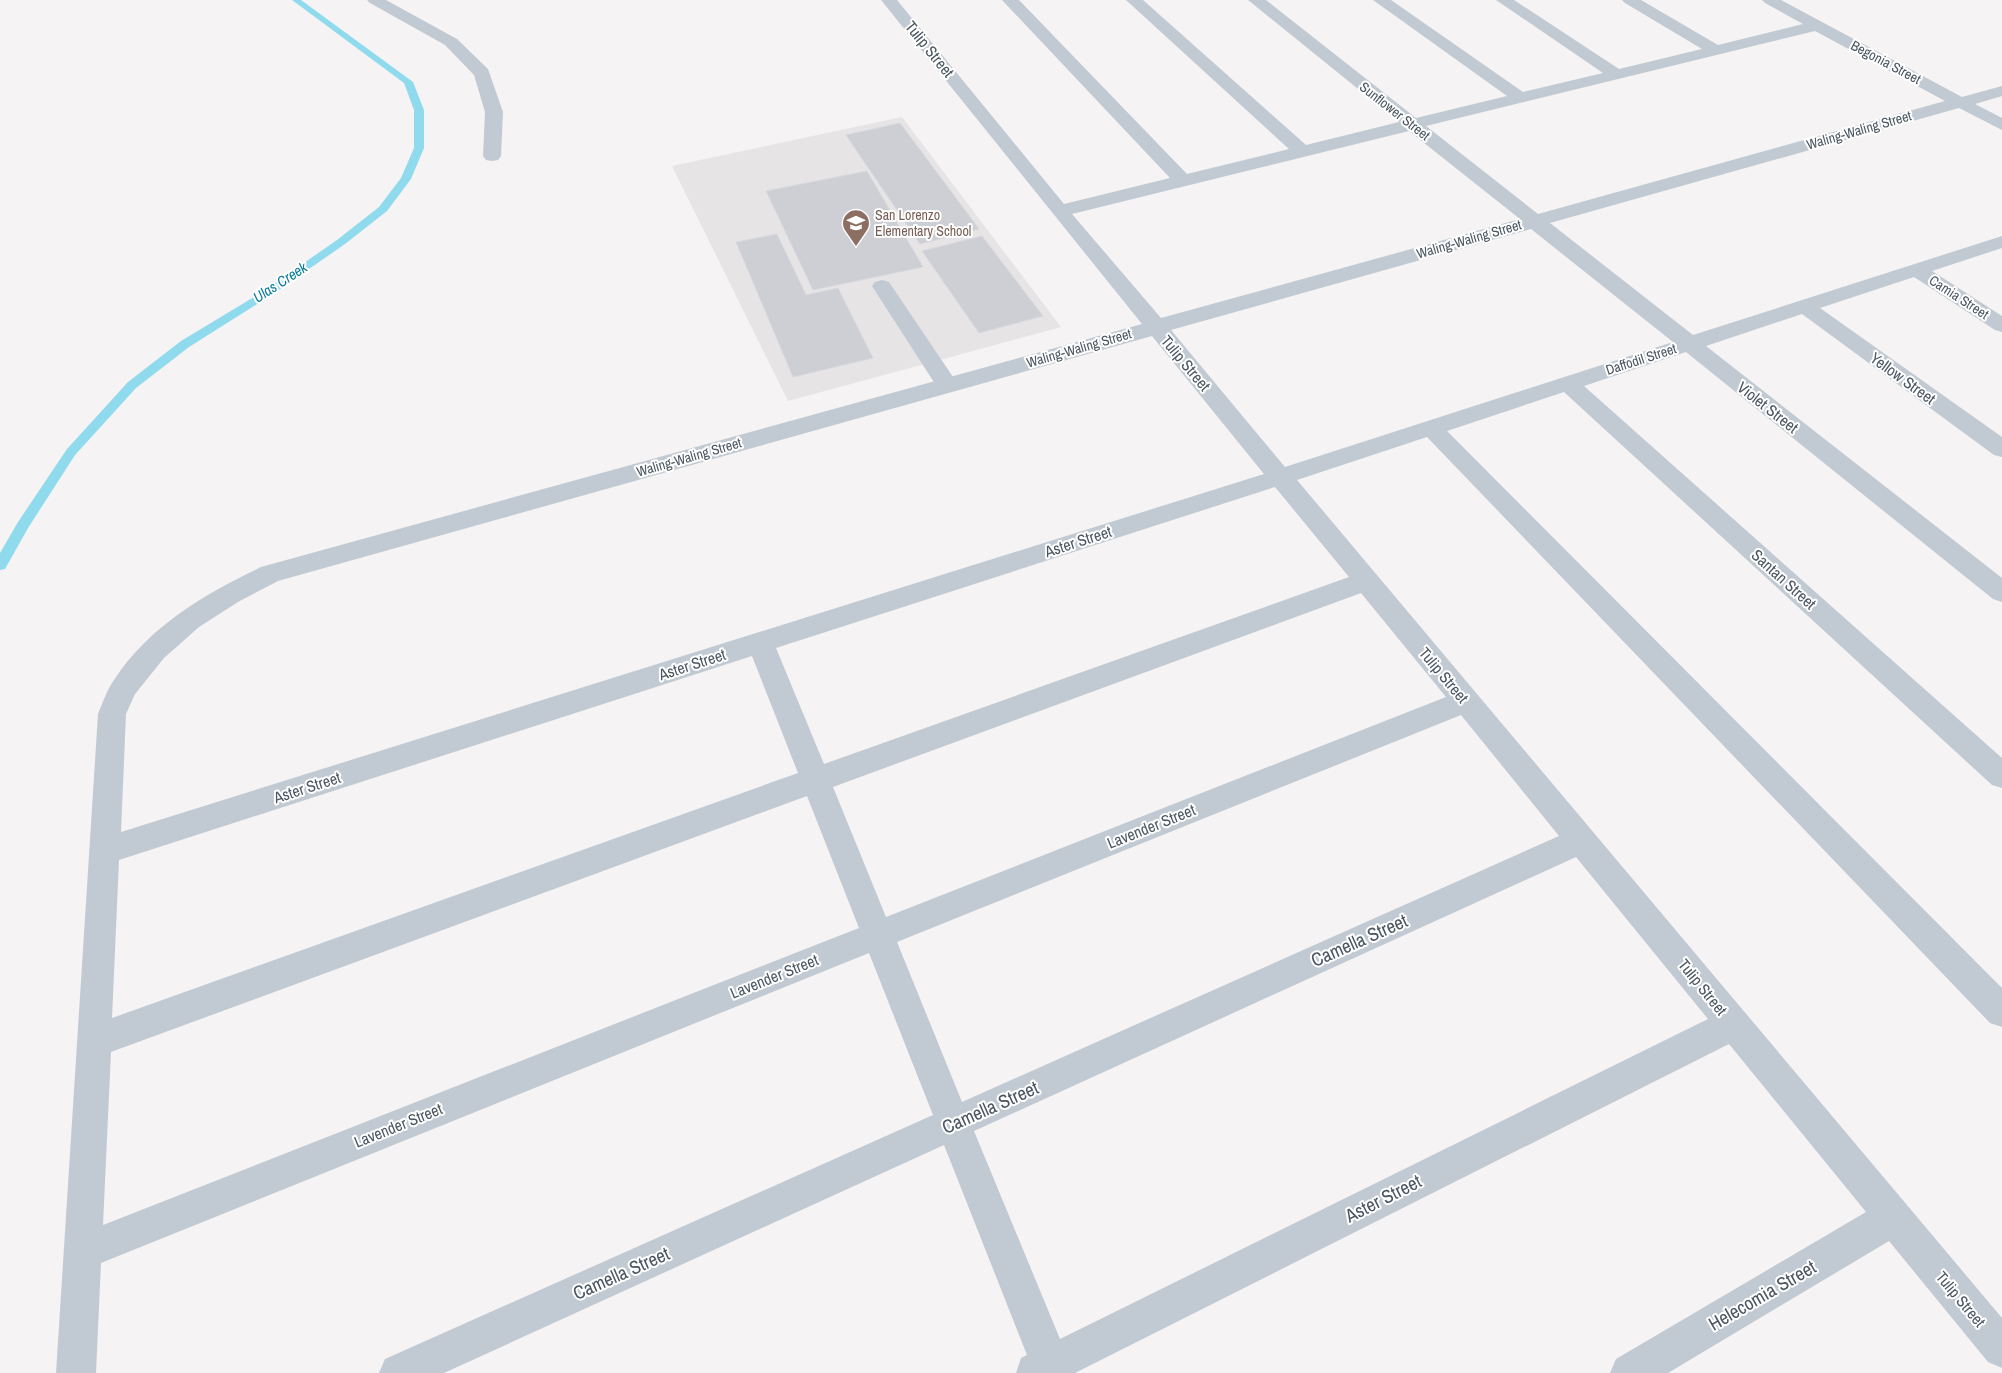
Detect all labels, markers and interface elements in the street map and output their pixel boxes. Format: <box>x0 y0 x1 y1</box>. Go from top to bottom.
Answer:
street label: Tulip Street <box>900 16 960 82</box>
street label: Begonia Street <box>1848 36 1924 88</box>
street label: Sunflower Street <box>1356 78 1434 144</box>
street label: Waling-Waling Street <box>1804 106 1914 154</box>
place label: San Lorenzo Elementary School <box>875 206 971 240</box>
school or university icon: San Lorenzo Elementary School <box>841 208 871 247</box>
street label: Waling-Waling Street <box>1414 215 1524 263</box>
water label: Ulas Creek <box>249 256 312 307</box>
street label: Camia Street <box>1926 271 1992 323</box>
street label: Waling-Waling Street <box>1024 324 1134 372</box>
street label: Tulip Street <box>1156 330 1216 396</box>
street label: Daffodil Street <box>1603 339 1679 379</box>
street label: Yellow Street <box>1866 347 1941 410</box>
street label: Violet Street <box>1733 376 1803 438</box>
street label: Waling-Waling Street <box>634 433 744 481</box>
street label: Aster Street <box>1041 520 1115 562</box>
street label: Santan Street <box>1747 544 1821 614</box>
street label: Tulip Street <box>1414 642 1474 708</box>
street label: Aster Street <box>655 643 729 685</box>
street label: Aster Street <box>270 766 344 808</box>
street label: Lavender Street <box>1104 798 1199 854</box>
street label: Camella Street <box>1307 907 1412 973</box>
street label: Lavender Street <box>727 948 822 1004</box>
street label: Tulip Street <box>1673 954 1733 1020</box>
street label: Camella Street <box>938 1074 1043 1140</box>
street label: Lavender Street <box>351 1097 446 1153</box>
street label: Aster Street <box>1340 1167 1426 1229</box>
street label: Camella Street <box>569 1240 674 1306</box>
street label: Helecomia Street <box>1703 1253 1821 1336</box>
street label: Tulip Street <box>1931 1266 1991 1332</box>

